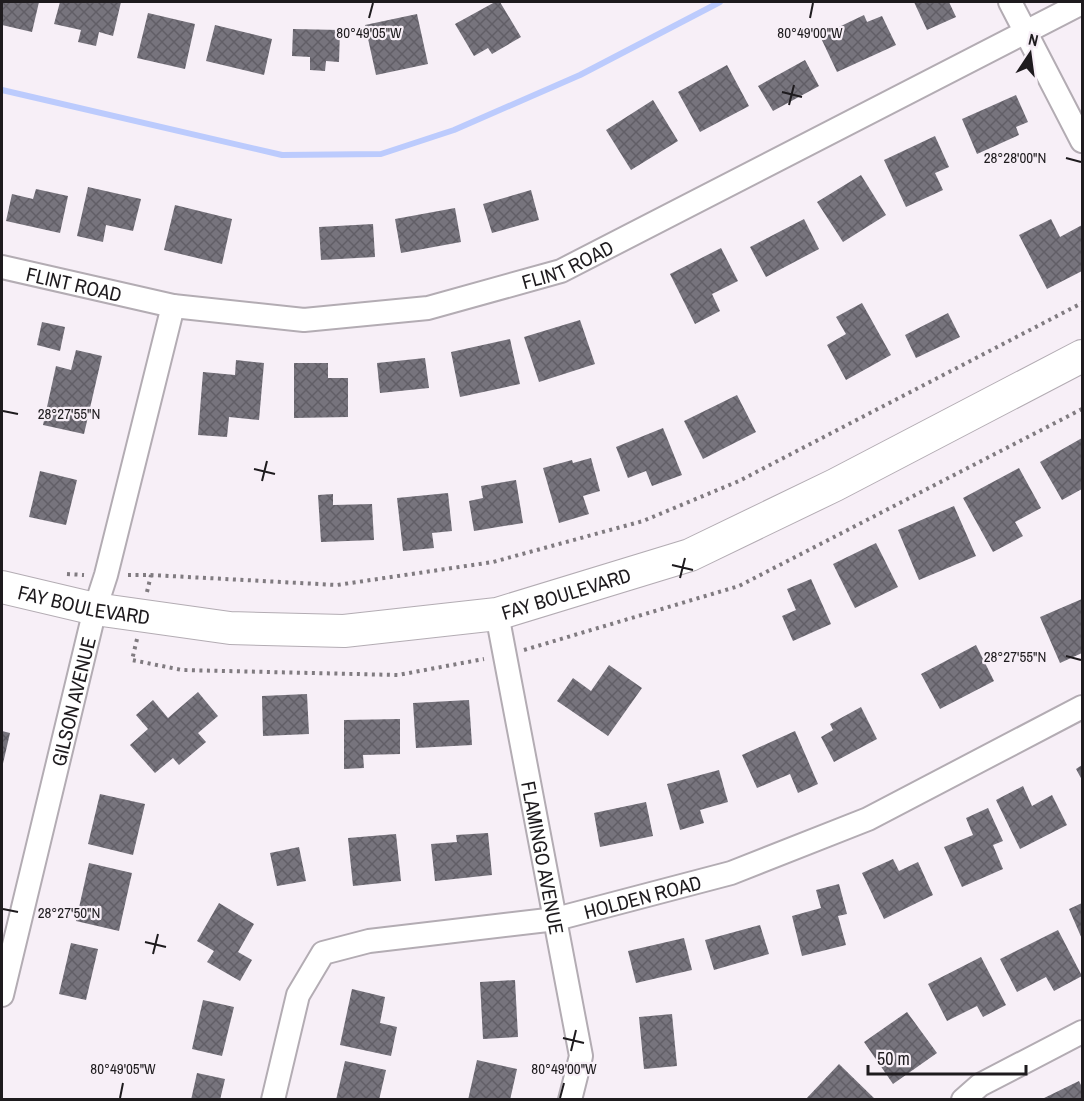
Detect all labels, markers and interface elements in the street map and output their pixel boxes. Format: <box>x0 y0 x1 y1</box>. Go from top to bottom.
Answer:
text: 80°49'05"W <box>336 22 402 43</box>
text: 80°49'00"W <box>777 22 843 43</box>
north arrow <box>1000 24 1060 84</box>
text: N <box>1026 28 1040 51</box>
text: 28°28'00"N <box>984 147 1046 168</box>
street label: FLINT ROAD <box>518 233 618 295</box>
street label: FLINT ROAD <box>24 259 125 307</box>
text: 28°27'55"N <box>38 403 100 424</box>
street label: FAY BOULEVARD <box>498 560 634 625</box>
street label: FAY BOULEVARD <box>15 578 152 630</box>
street label: GILSON AVENUE <box>44 634 101 769</box>
text: 28°27'55"N <box>984 646 1046 667</box>
street label: FLAMINGO AVENUE <box>516 779 571 937</box>
street label: HOLDEN ROAD <box>581 868 704 925</box>
text: 28°27'50"N <box>38 902 100 923</box>
scale bar <box>868 1038 1026 1076</box>
text: 50 m <box>877 1046 910 1071</box>
text: 80°49'05"W <box>90 1058 156 1079</box>
text: 80°49'00"W <box>531 1058 597 1079</box>

